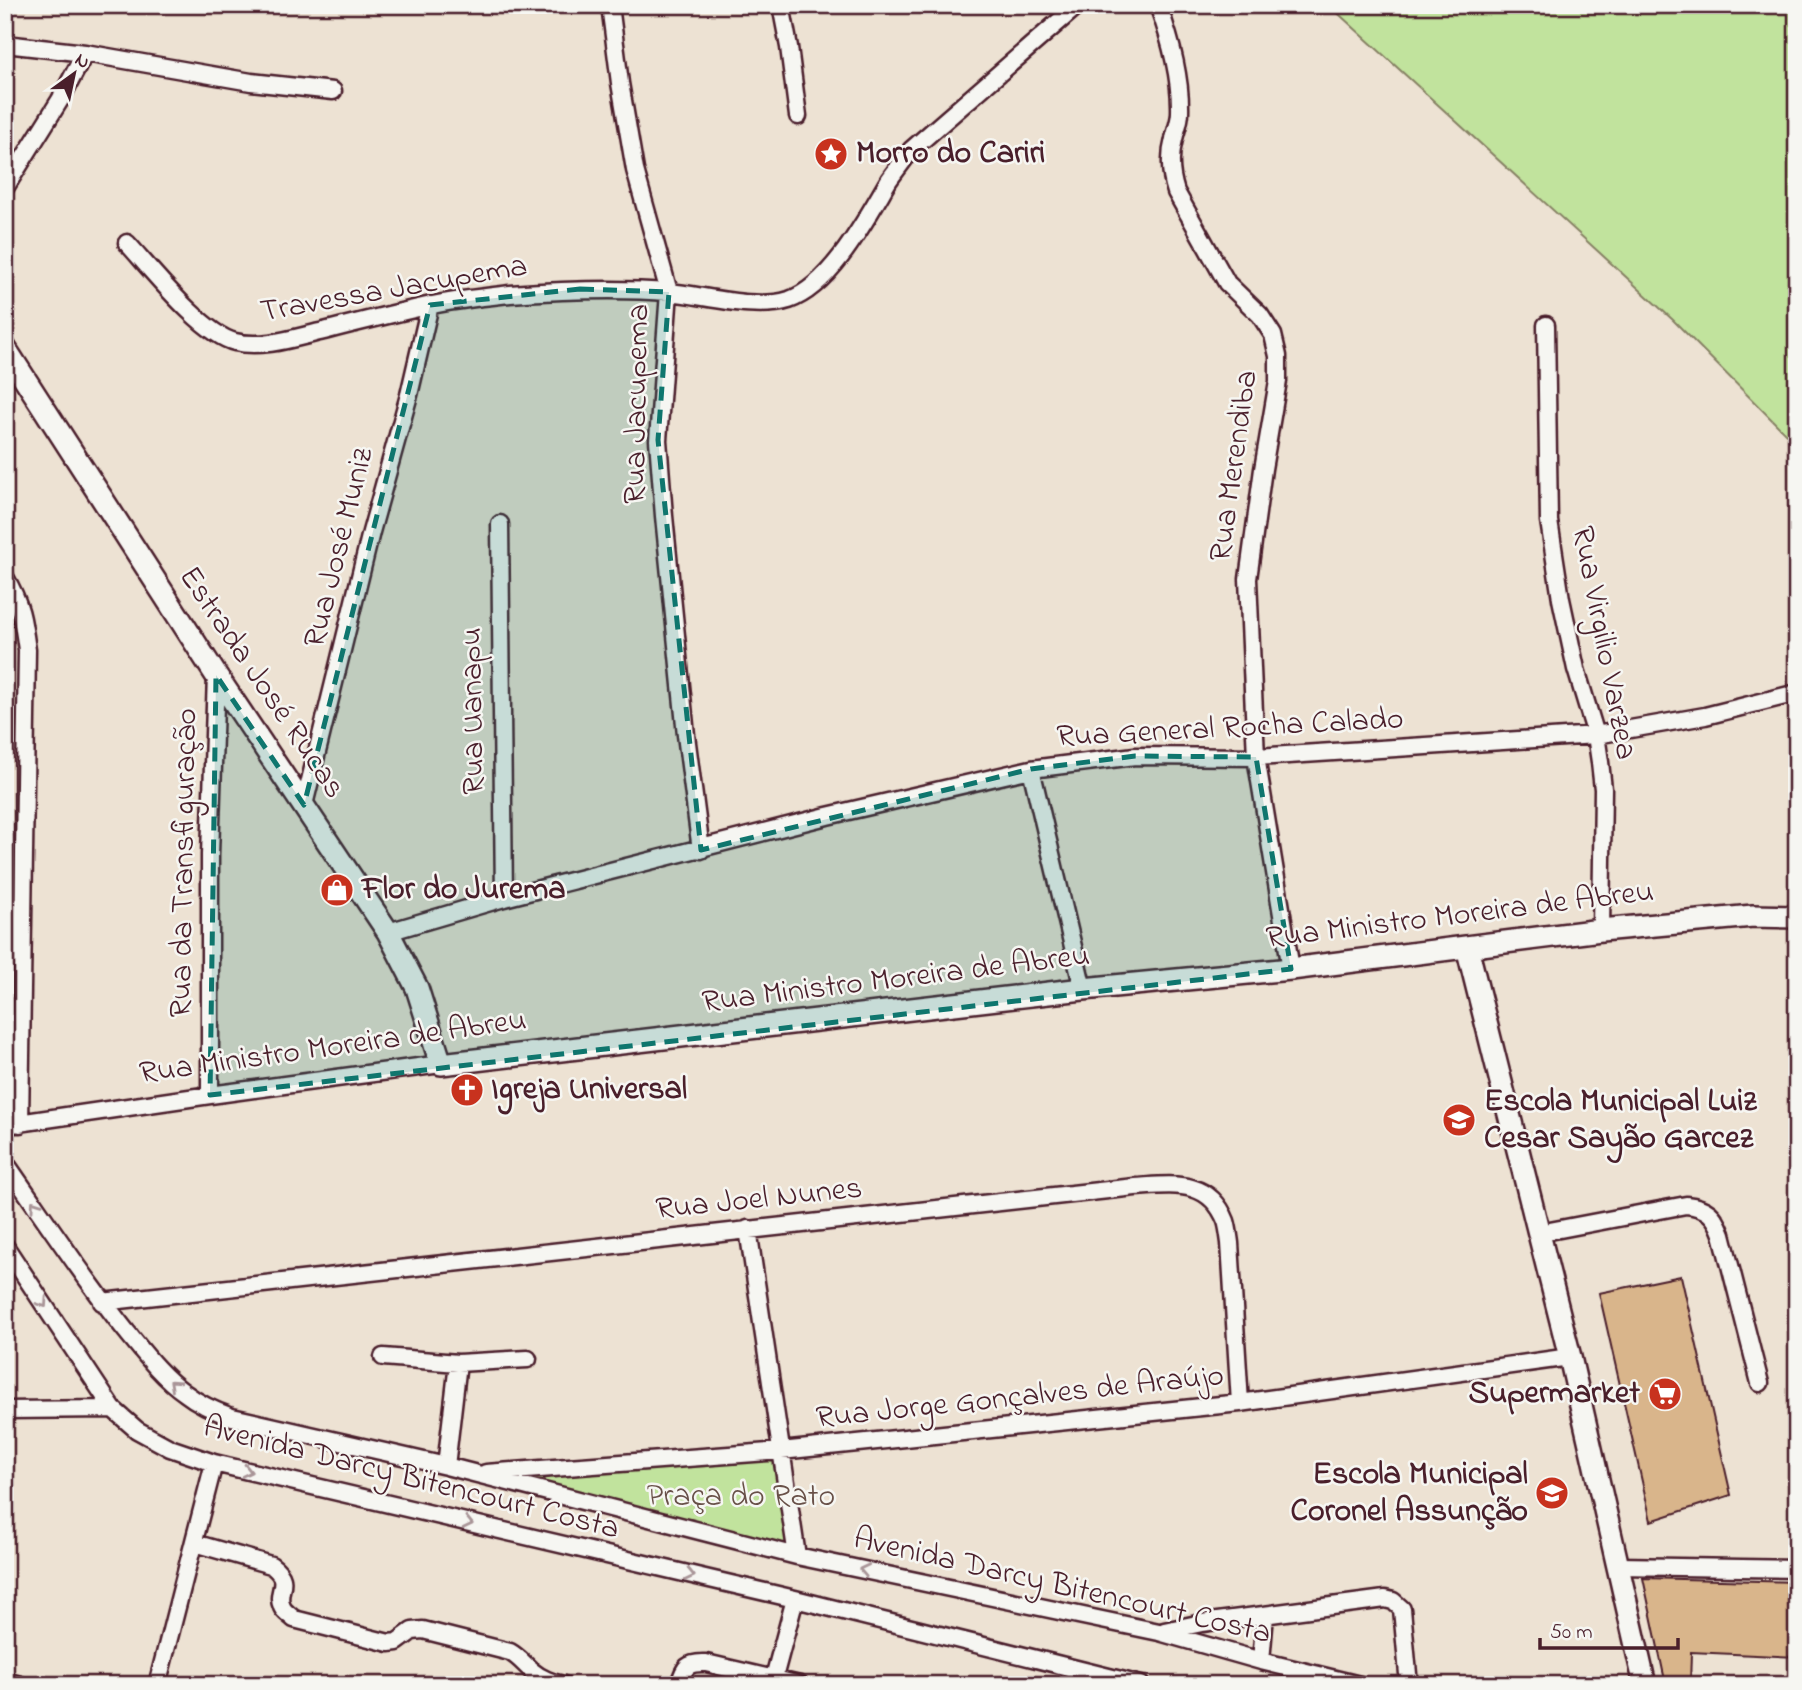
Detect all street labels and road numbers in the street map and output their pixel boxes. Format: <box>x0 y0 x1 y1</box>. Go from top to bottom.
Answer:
street label: Travessa Jacupema <box>257 243 531 337</box>
street label: Rua Jacupema <box>613 303 663 505</box>
street label: Rua Merendiba <box>1198 367 1272 565</box>
street label: Rua José Muniz <box>292 442 388 653</box>
street label: Rua Virgilio Varzea <box>1557 522 1649 764</box>
street label: Estrada José Rucas <box>166 557 356 809</box>
street label: Rua Uanapu <box>449 627 499 795</box>
street label: Rua General Rocha Calado <box>1055 696 1405 762</box>
street label: Rua da Transfiguração <box>159 708 211 1018</box>
street label: Rua Ministro Moreira de Abreu <box>1263 869 1657 963</box>
street label: Rua Ministro Moreira de Abreu <box>699 933 1093 1027</box>
street label: Rua Ministro Moreira de Abreu <box>137 998 529 1098</box>
street label: Rua Joel Nunes <box>653 1166 865 1234</box>
street label: Rua Jorge Gonçalves de Araújo <box>814 1353 1226 1443</box>
street label: Avenida Darcy Bitencourt Costa <box>198 1405 624 1553</box>
street label: Avenida Darcy Bitencourt Costa <box>849 1516 1275 1658</box>

